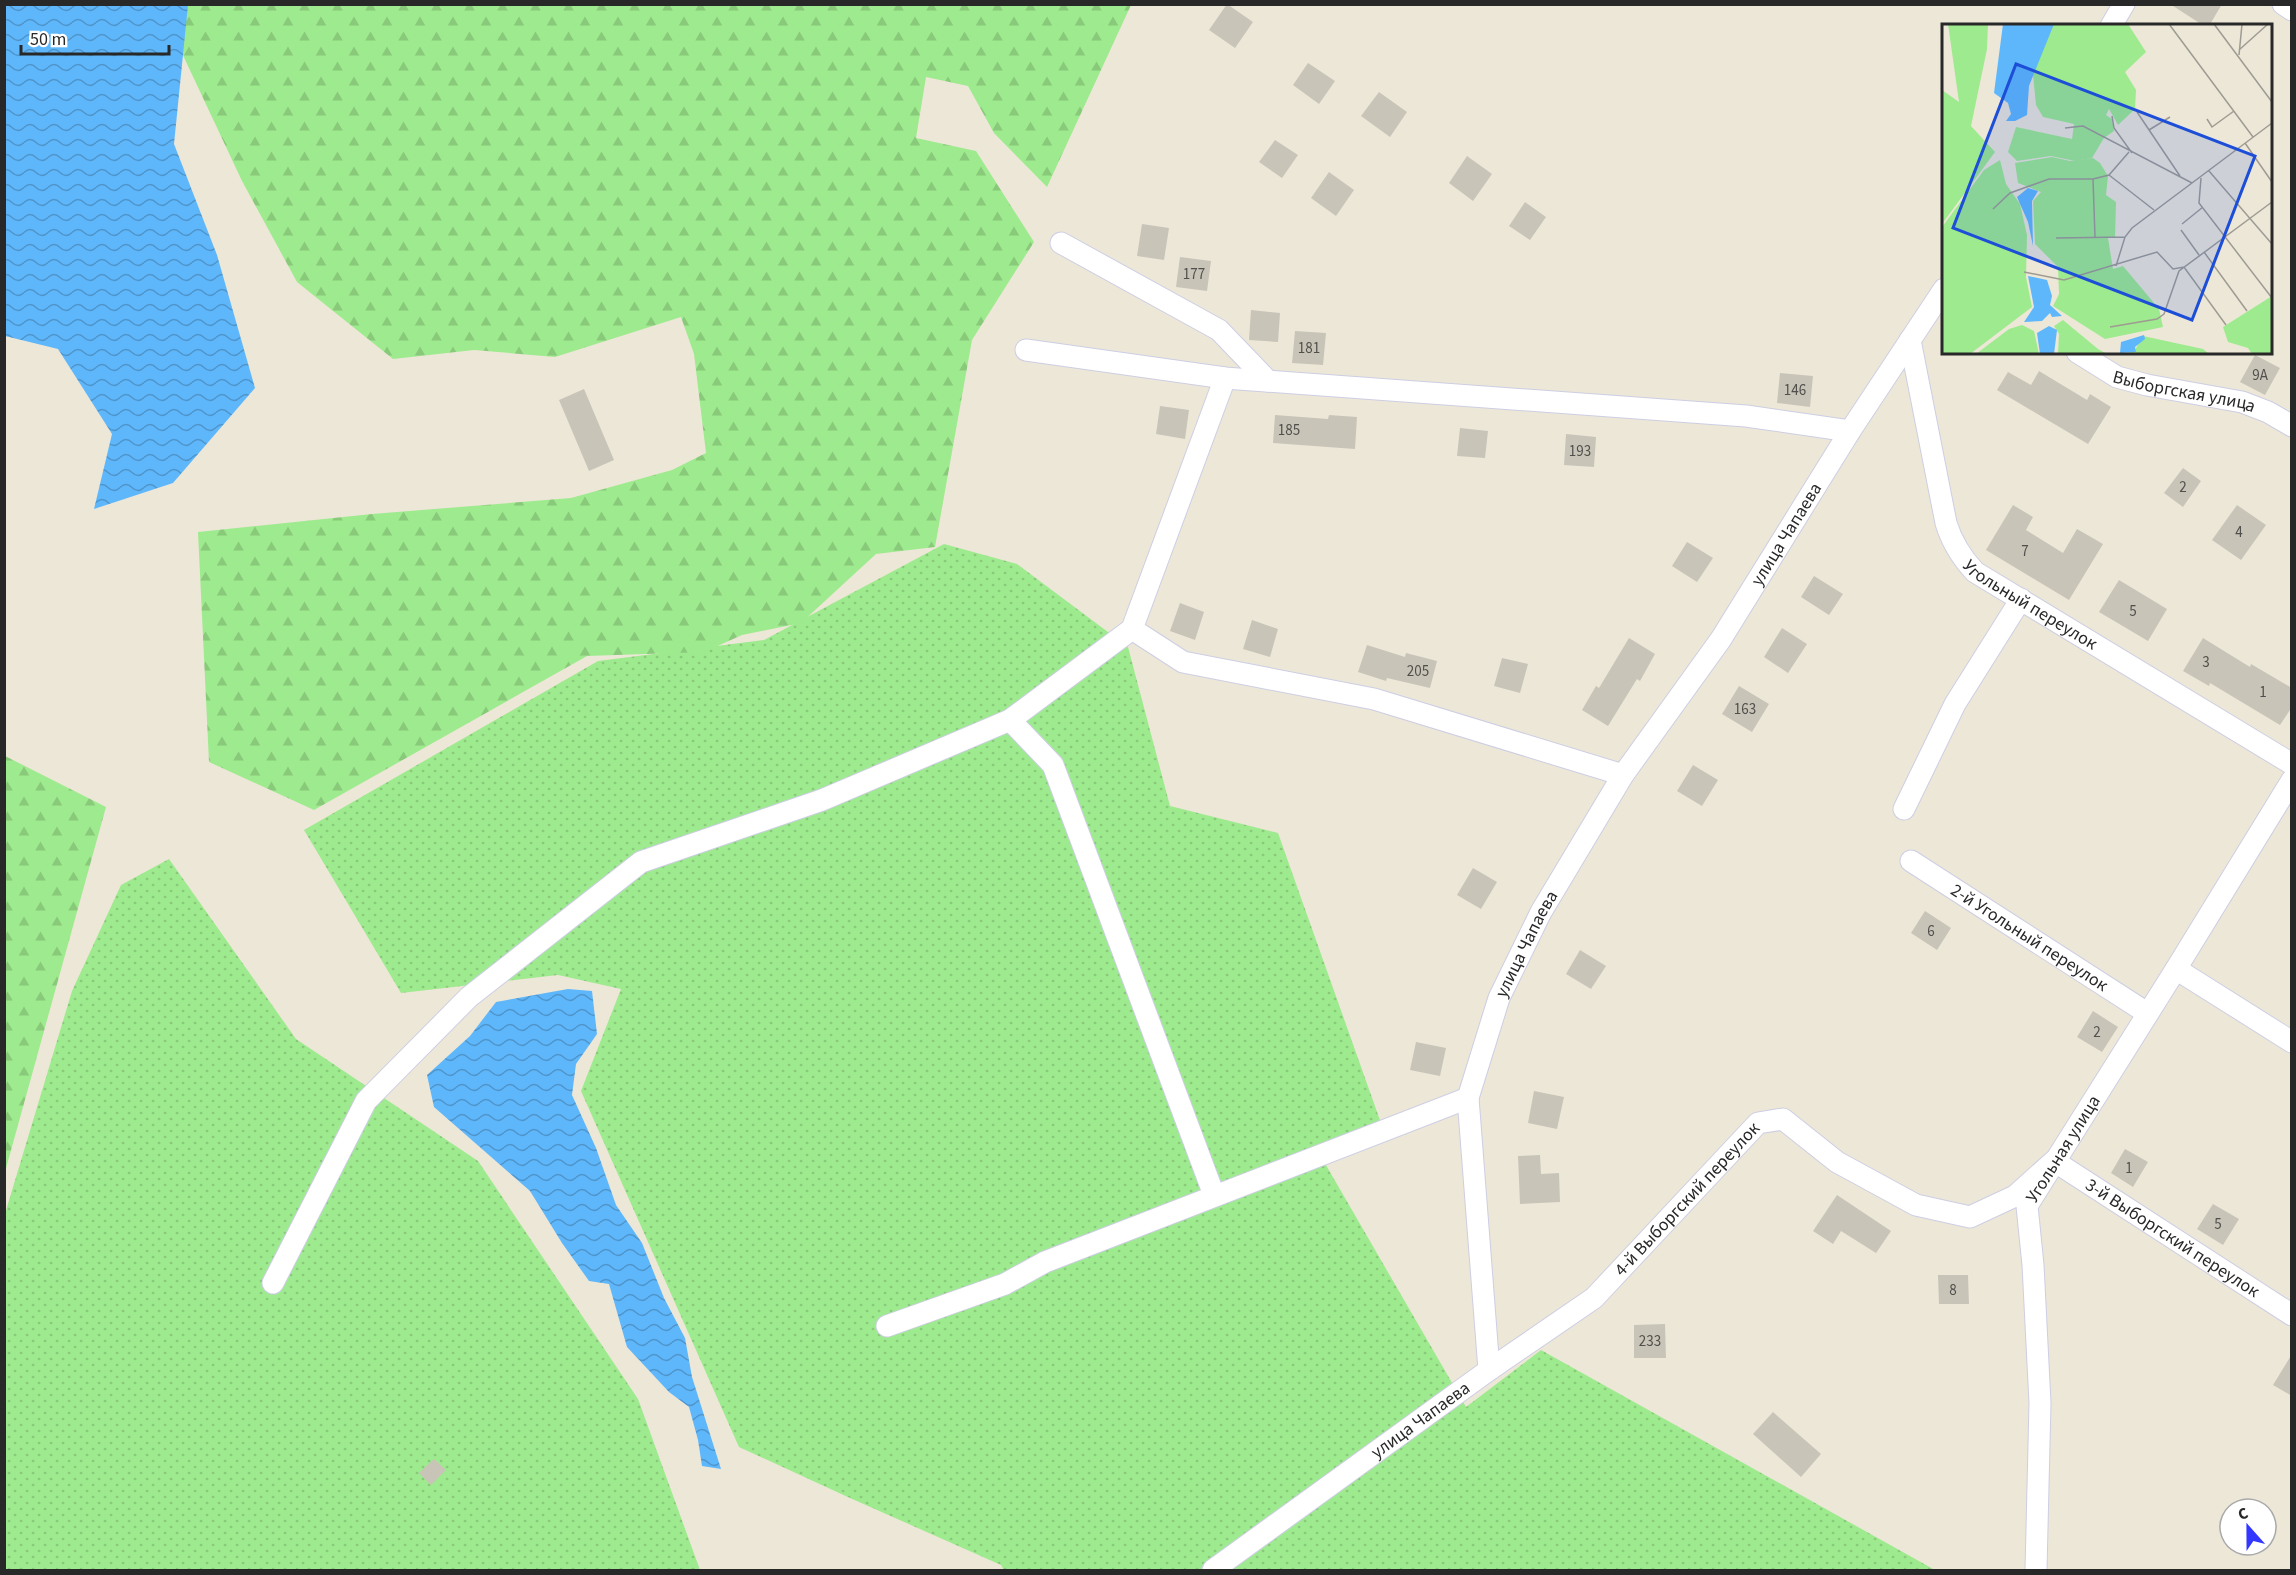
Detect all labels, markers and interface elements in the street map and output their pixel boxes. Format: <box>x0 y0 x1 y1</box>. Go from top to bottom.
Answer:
scale bar <box>21 18 170 56</box>
inset map <box>1942 24 2272 354</box>
text: 50 m <box>30 27 66 52</box>
house number: 177 <box>1183 264 1205 285</box>
house number: 181 <box>1298 338 1320 359</box>
street label: Выборгская улица <box>2110 364 2259 419</box>
house number: 9А <box>2252 365 2269 386</box>
house number: 146 <box>1784 380 1806 401</box>
house number: 185 <box>1278 420 1300 441</box>
house number: 193 <box>1569 441 1591 462</box>
house number: 2 <box>2179 477 2187 498</box>
street label: улица Чапаева <box>1745 478 1828 591</box>
house number: 4 <box>2235 522 2243 543</box>
house number: 7 <box>2021 541 2029 562</box>
street label: Угольный переулок <box>1956 554 2102 656</box>
house number: 5 <box>2129 601 2137 622</box>
house number: 3 <box>2202 652 2210 673</box>
house number: 205 <box>1407 661 1429 682</box>
house number: 1 <box>2259 682 2267 703</box>
house number: 163 <box>1734 699 1756 720</box>
street label: 2-й Угольный переулок <box>1946 878 2113 998</box>
street label: улица Чапаева <box>1489 886 1564 1002</box>
house number: 6 <box>1927 921 1935 942</box>
house number: 2 <box>2093 1022 2101 1043</box>
street label: Угольная улица <box>2020 1090 2107 1208</box>
street label: 4-й Выборгский переулок <box>1609 1117 1766 1282</box>
house number: 1 <box>2125 1158 2133 1179</box>
street label: 3-й Выборгский переулок <box>2080 1173 2264 1304</box>
house number: 5 <box>2214 1214 2222 1235</box>
house number: 8 <box>1949 1280 1957 1301</box>
house number: 233 <box>1639 1331 1661 1352</box>
street label: улица Чапаева <box>1366 1376 1475 1465</box>
north arrow <box>2218 1497 2278 1557</box>
text: С <box>2235 1502 2251 1526</box>

